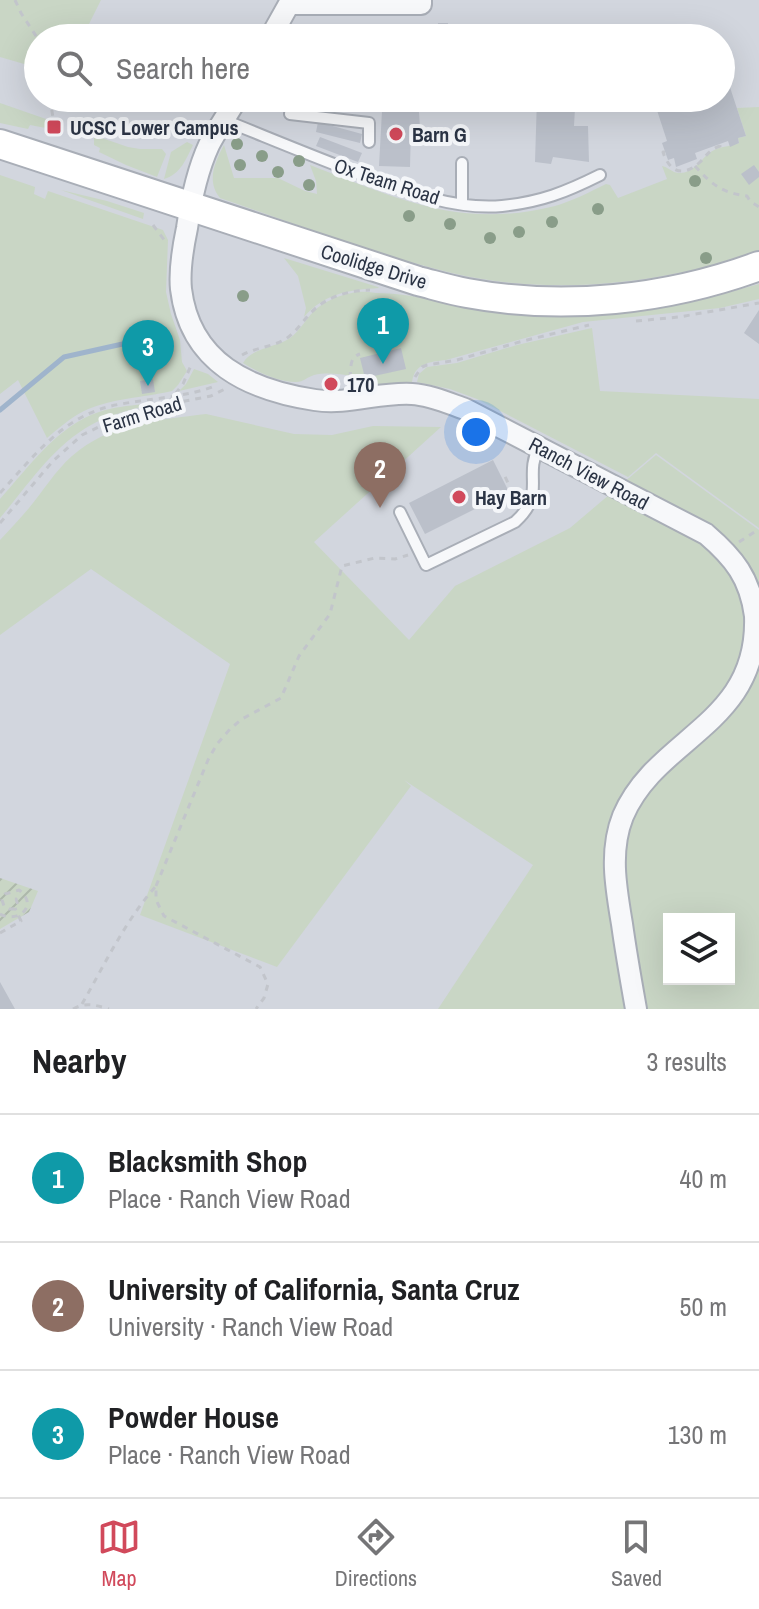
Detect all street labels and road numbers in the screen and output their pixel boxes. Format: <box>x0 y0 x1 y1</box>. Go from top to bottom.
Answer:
street label: Ox Team Road <box>331 151 443 211</box>
street label: Coolidge Drive <box>318 237 430 295</box>
street label: Farm Road <box>99 389 185 439</box>
street label: Ranch View Road <box>524 430 654 516</box>

